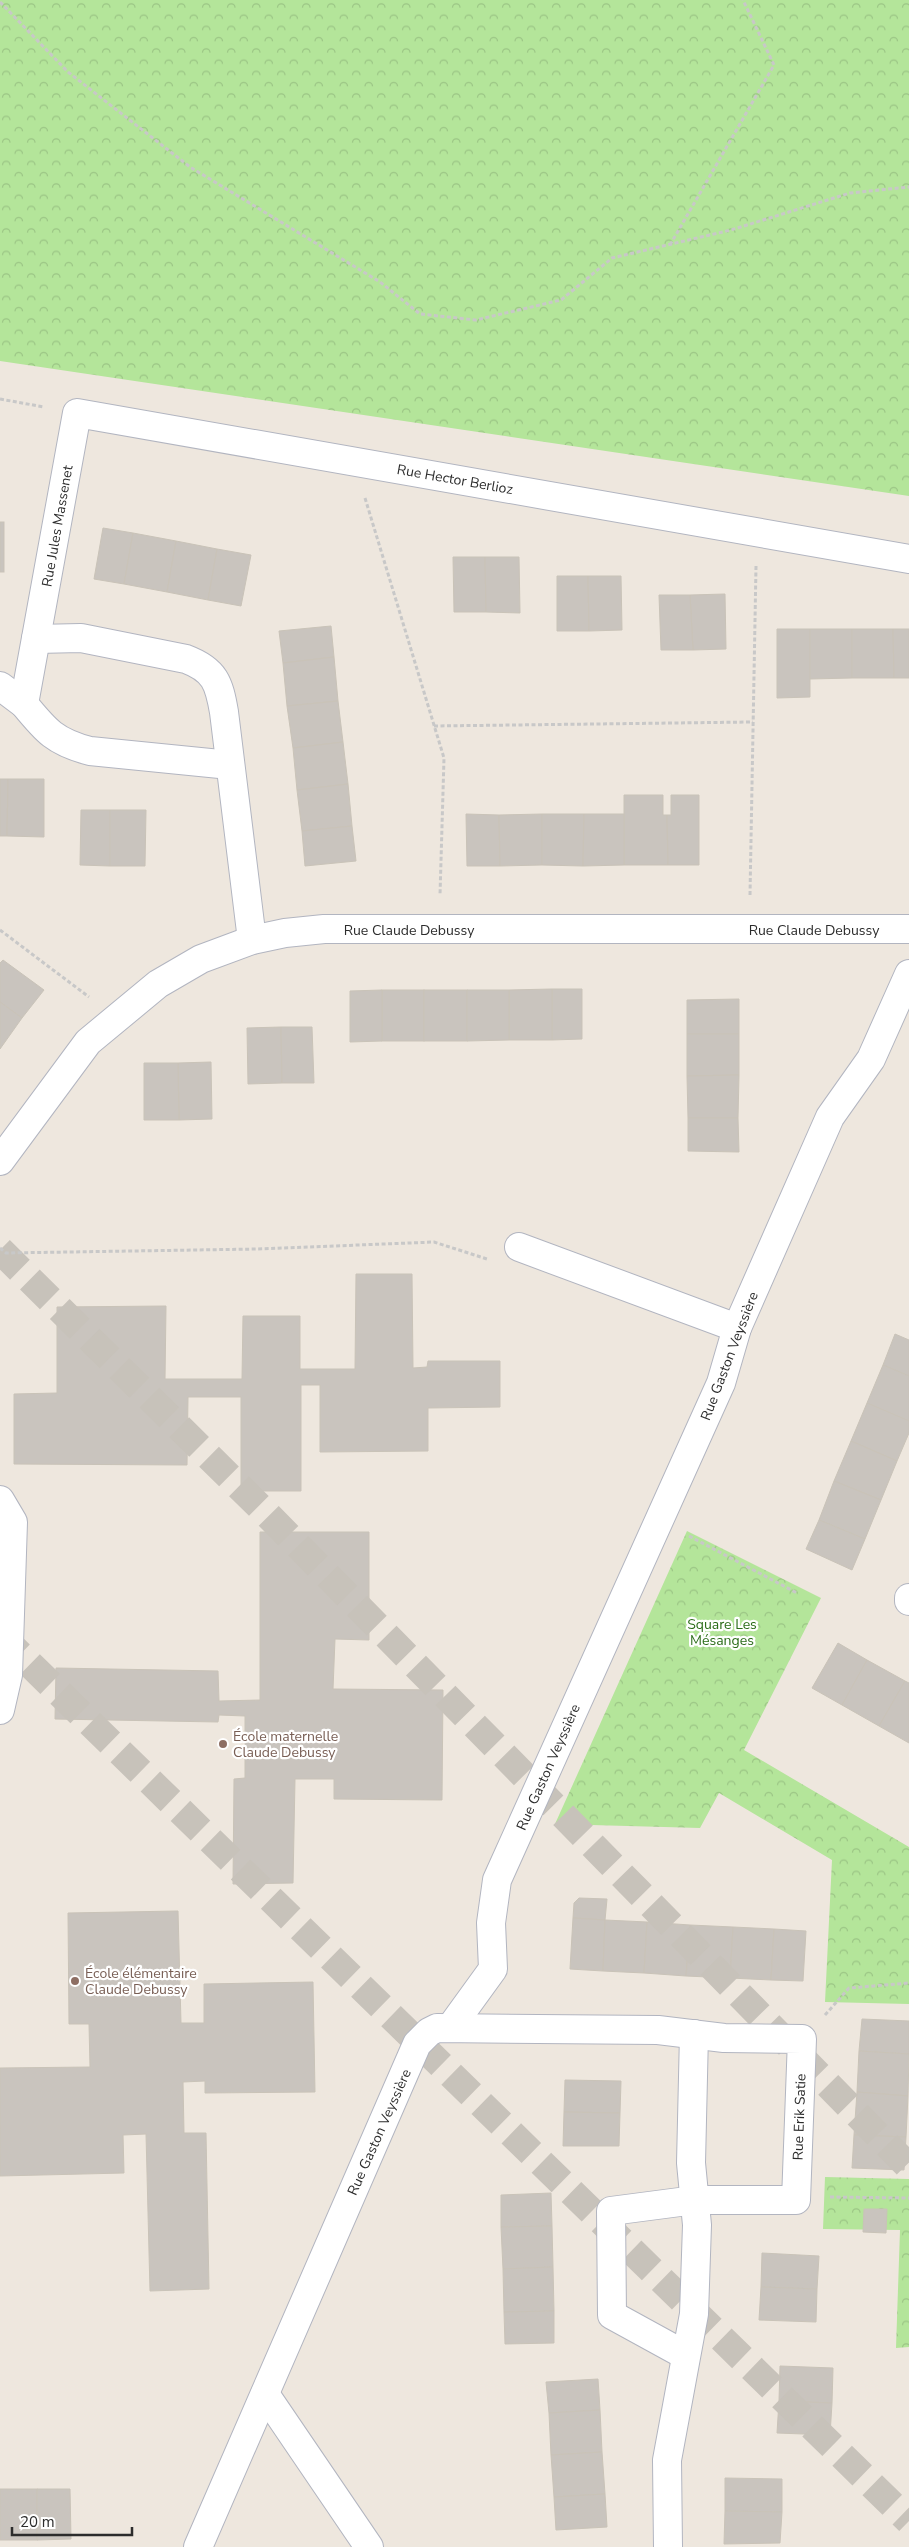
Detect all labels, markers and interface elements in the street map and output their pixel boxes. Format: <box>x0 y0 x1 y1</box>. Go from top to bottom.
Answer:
street label: Rue Hector Berlioz <box>395 460 515 499</box>
street label: Rue Jules Massenet <box>37 464 78 588</box>
street label: Rue Claude Debussy <box>344 921 475 940</box>
street label: Rue Claude Debussy <box>749 921 880 940</box>
street label: Rue Gaston Veyssière <box>696 1289 763 1423</box>
park label: Square Les Mésanges <box>687 1615 757 1650</box>
street label: Rue Gaston Veyssière <box>512 1701 585 1833</box>
place label: École maternelle Claude Debussy <box>233 1727 338 1762</box>
marker: École maternelle Claude Debussy <box>217 1738 229 1750</box>
place label: École élémentaire Claude Debussy <box>85 1964 197 1999</box>
marker: École élémentaire Claude Debussy <box>69 1975 81 1987</box>
street label: Rue Gaston Veyssière <box>343 2066 416 2198</box>
street label: Rue Erik Satie <box>788 2073 811 2161</box>
scale bar <box>12 2504 132 2536</box>
text: 20 m <box>20 2512 55 2532</box>

